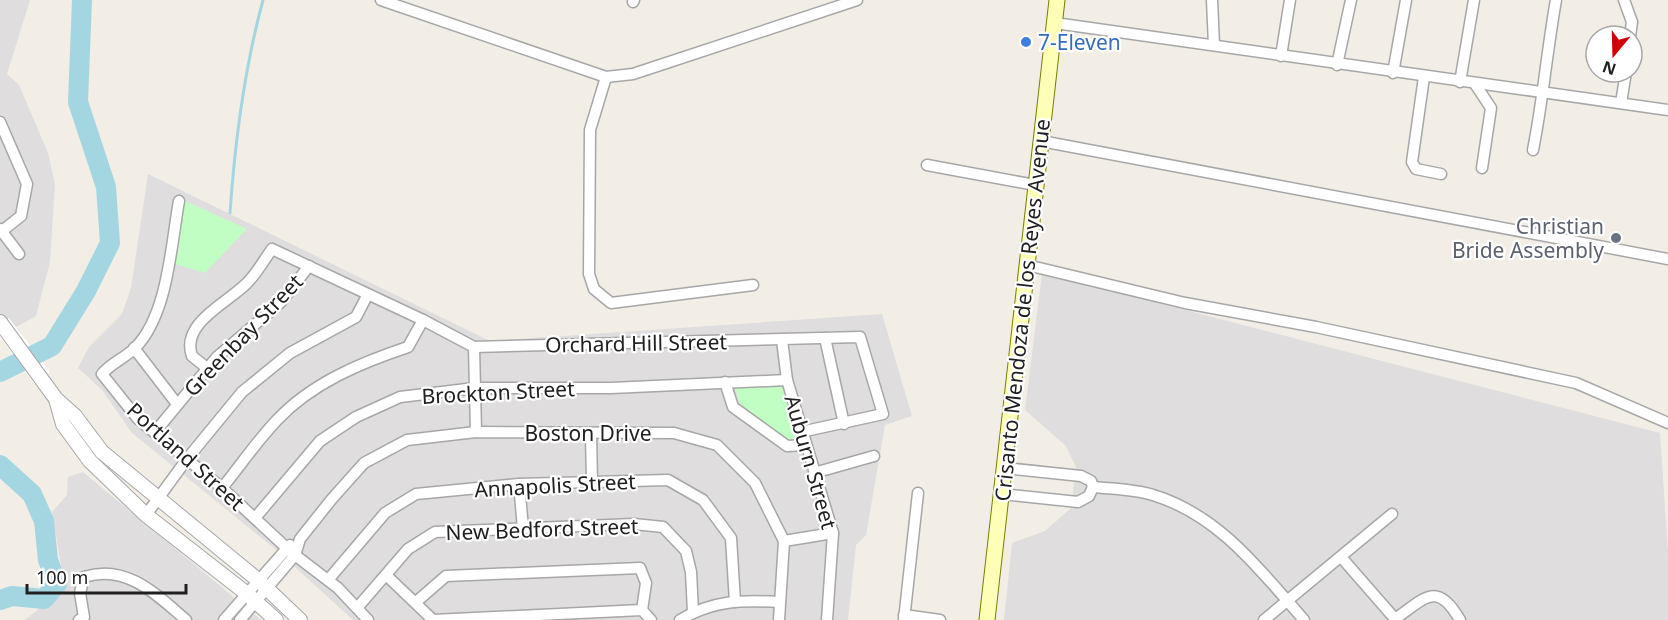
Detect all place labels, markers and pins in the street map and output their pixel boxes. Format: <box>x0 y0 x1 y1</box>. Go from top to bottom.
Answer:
place label: 7-Eleven <box>1038 28 1121 56</box>
marker: 7-Eleven <box>1019 35 1033 49</box>
place label: Christian Bride Assembly <box>1452 212 1604 264</box>
marker: Christian Bride Assembly <box>1609 231 1623 245</box>

